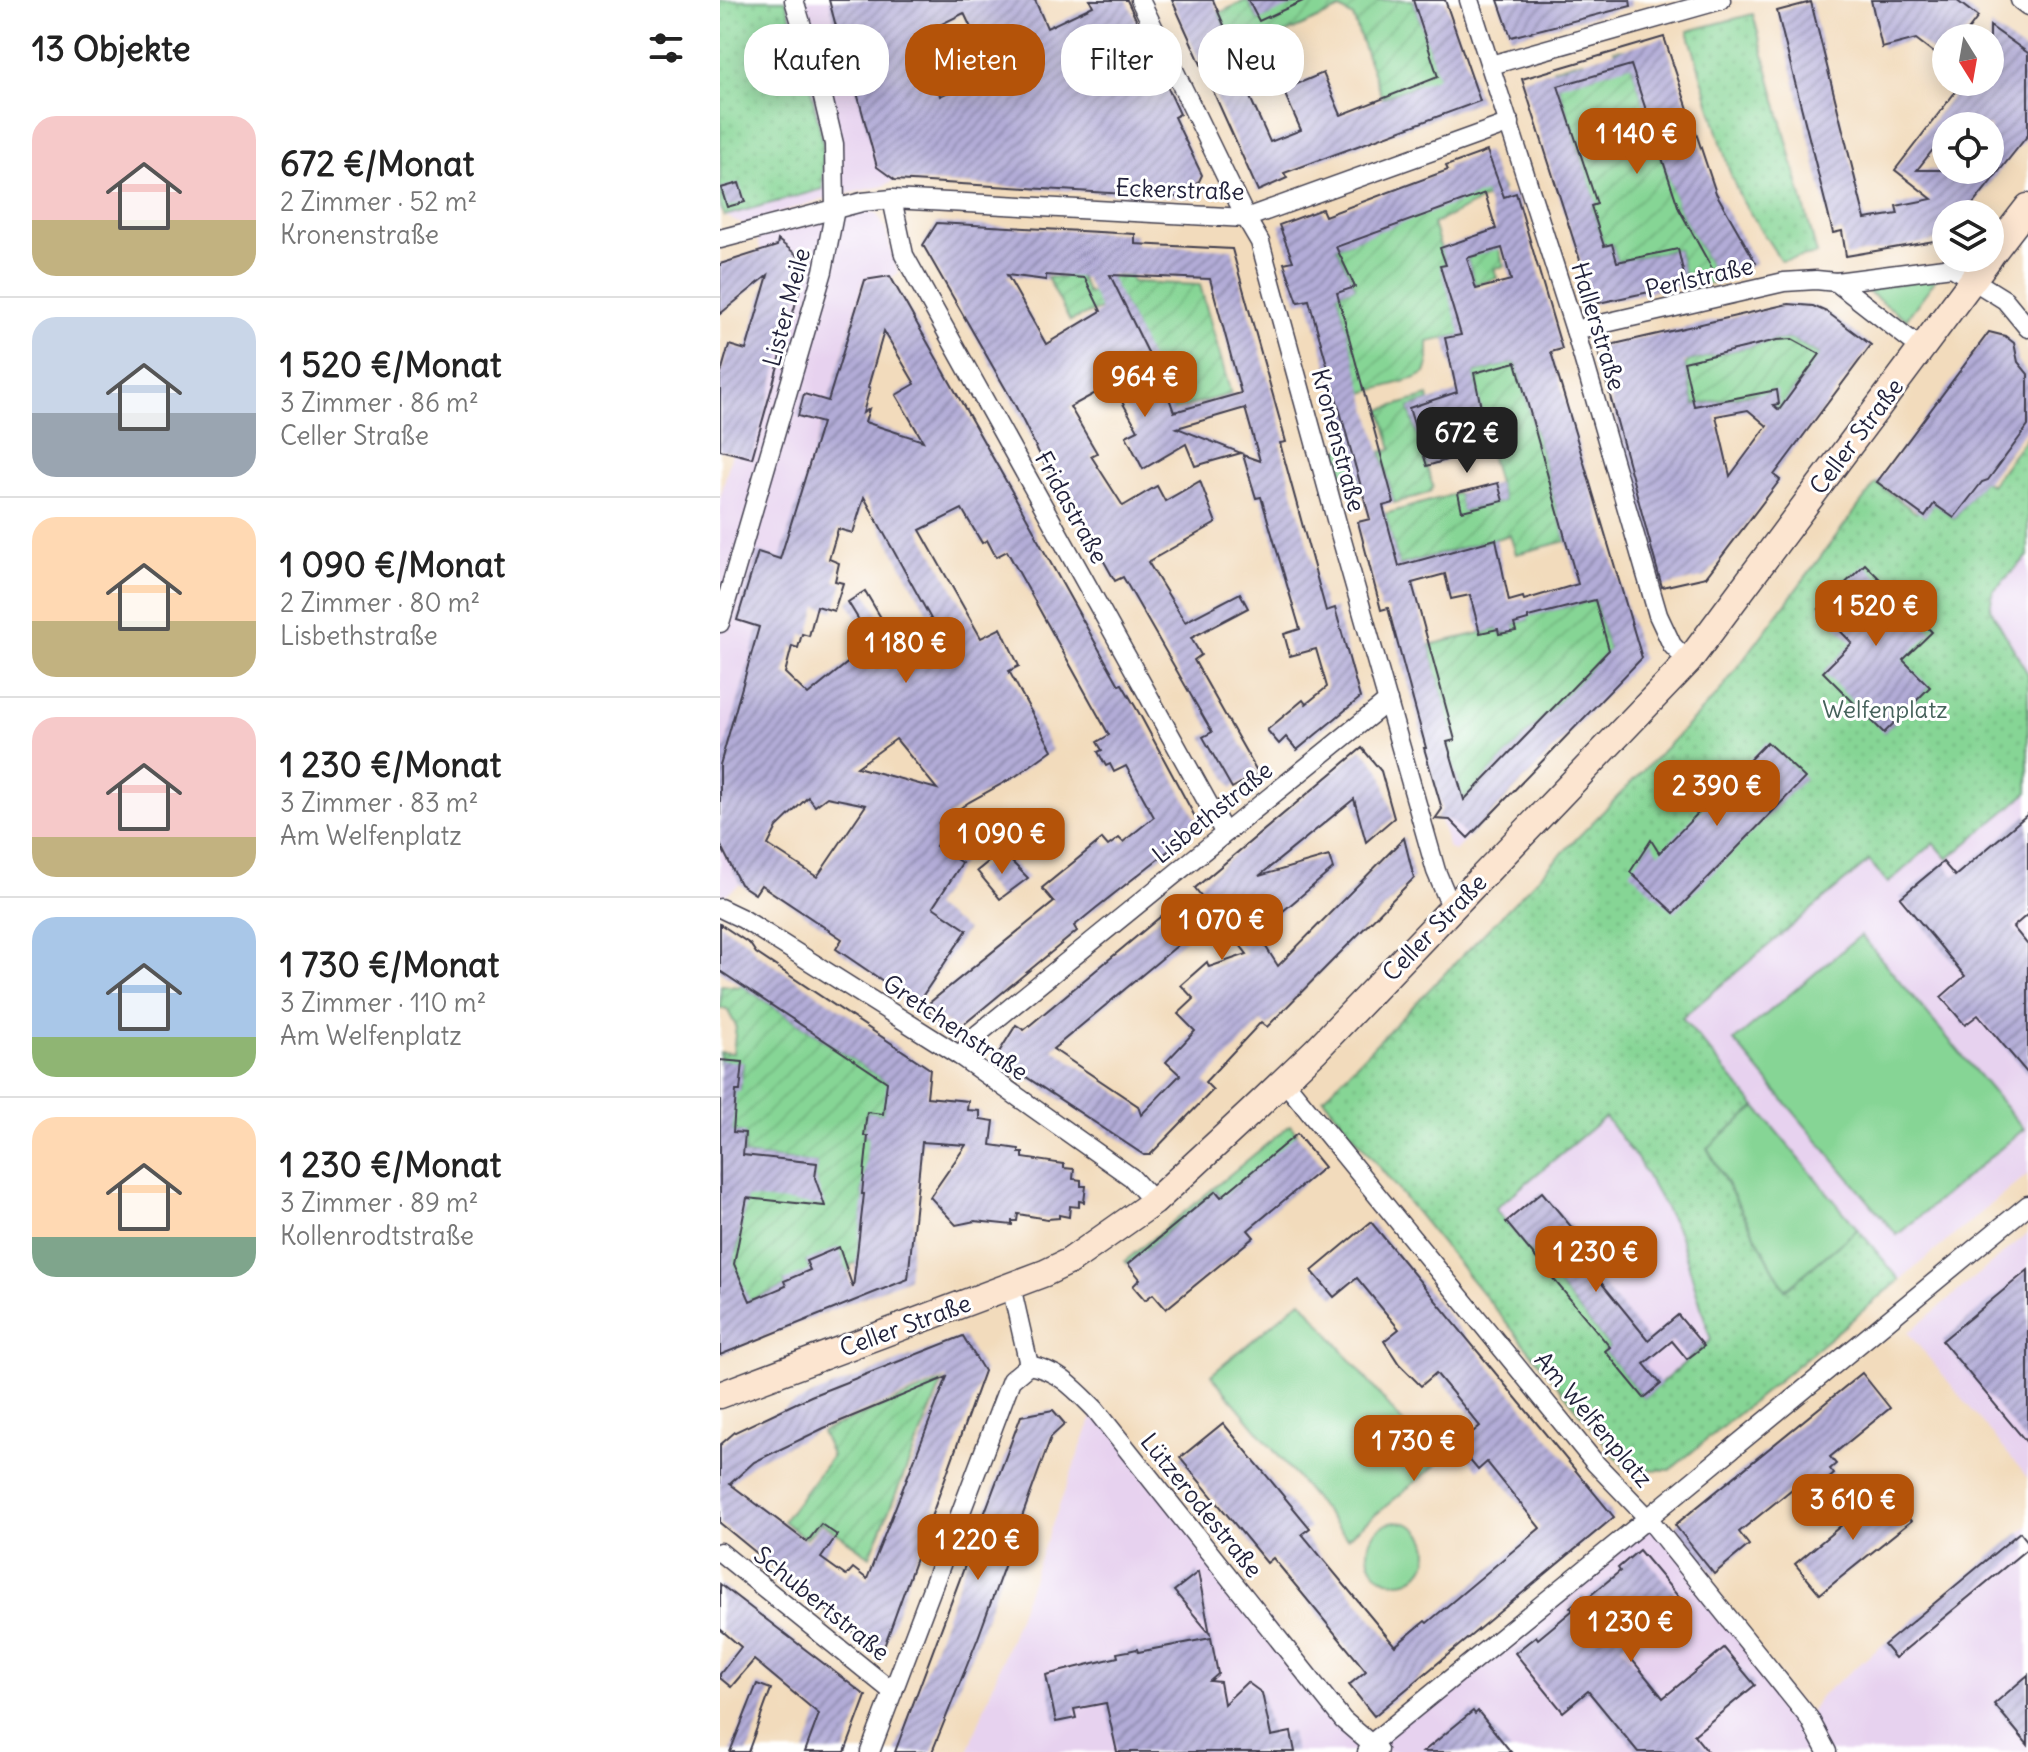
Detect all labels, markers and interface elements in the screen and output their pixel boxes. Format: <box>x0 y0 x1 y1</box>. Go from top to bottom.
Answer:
chip: Kaufen <box>744 24 889 96</box>
chip: Mieten <box>905 24 1045 96</box>
chip: Filter <box>1061 24 1182 96</box>
chip: Neu <box>1198 24 1304 96</box>
north arrow <box>1932 24 2004 96</box>
map controls <box>1932 24 2004 272</box>
icon: filters <box>644 26 688 70</box>
text: 13 Objekte <box>32 27 191 70</box>
pin: 1 140 € <box>1563 108 1711 176</box>
button: locate <box>1932 112 2004 184</box>
text: 1 140 € <box>1596 117 1678 150</box>
text: 672 €/Monat <box>280 142 474 185</box>
icon: home <box>96 148 192 244</box>
street label: Eckerstraße <box>1115 172 1245 206</box>
text: 2 Zimmer · 52 m² <box>280 185 477 218</box>
button: layers <box>1932 200 2004 272</box>
text: Kronenstraße <box>280 218 439 251</box>
street label: Lister Meile <box>756 244 816 370</box>
street label: Perlstraße <box>1642 250 1756 304</box>
street label: Hallerstraße <box>1565 258 1633 394</box>
text: 1 520 €/Monat <box>280 343 501 386</box>
icon: home <box>96 349 192 445</box>
pin: 964 € <box>1089 351 1201 419</box>
text: 964 € <box>1111 360 1179 393</box>
street label: Kronenstraße <box>1306 365 1372 515</box>
street label: Celler Straße <box>1803 372 1909 500</box>
text: 3 Zimmer · 86 m² <box>280 386 479 419</box>
pin: 672 € <box>1411 407 1523 475</box>
text: 672 € <box>1435 416 1499 449</box>
text: Celler Straße <box>280 419 429 452</box>
street label: Fridastraße <box>1029 446 1115 568</box>
text: 1 090 €/Monat <box>280 543 505 586</box>
icon: home <box>96 549 192 645</box>
pin: 1 520 € <box>1802 580 1950 648</box>
text: 2 Zimmer · 80 m² <box>280 586 480 619</box>
text: 1 520 € <box>1833 589 1919 622</box>
pin: 1 180 € <box>832 617 980 685</box>
text: Lisbethstraße <box>280 619 438 652</box>
text: 1 180 € <box>865 626 947 659</box>
park label: Welfenplatz <box>1822 694 1948 724</box>
text: 1 230 €/Monat <box>280 743 501 786</box>
icon: home <box>96 749 192 845</box>
street label: Lisbethstraße <box>1146 754 1278 870</box>
pin: 2 390 € <box>1643 760 1791 828</box>
text: 2 390 € <box>1672 769 1762 802</box>
text: 3 Zimmer · 83 m² <box>280 786 478 819</box>
pin: 1 090 € <box>928 808 1076 876</box>
text: 1 090 € <box>958 817 1046 850</box>
text: Am Welfenplatz <box>280 819 462 852</box>
street label: Celler Straße <box>1375 867 1493 987</box>
pin: 1 070 € <box>1148 894 1296 962</box>
text: 1 070 € <box>1179 903 1265 936</box>
text: 1 730 €/Monat <box>280 943 499 986</box>
icon: home <box>96 949 192 1045</box>
street label: Gretchenstraße <box>878 967 1034 1087</box>
text: 3 Zimmer · 110 m² <box>280 986 486 1019</box>
text: Am Welfenplatz <box>280 1019 462 1052</box>
text: 1 230 €/Monat <box>280 1143 501 1186</box>
icon: home <box>96 1149 192 1245</box>
text: 3 Zimmer · 89 m² <box>280 1186 479 1219</box>
text: Kollenrodtstraße <box>280 1219 474 1252</box>
pin: 1 230 € <box>1522 1226 1670 1294</box>
text: 1 230 € <box>1553 1235 1639 1268</box>
street label: Celler Straße <box>835 1287 975 1363</box>
street label: Am Welfenplatz <box>1529 1345 1659 1493</box>
pin: 1 730 € <box>1340 1415 1488 1483</box>
text: 1 730 € <box>1372 1424 1456 1457</box>
street label: Lützerodestraße <box>1135 1427 1269 1583</box>
pin: 3 610 € <box>1779 1474 1927 1542</box>
text: 3 610 € <box>1810 1483 1896 1516</box>
pin: 1 220 € <box>904 1514 1052 1582</box>
text: 1 220 € <box>935 1523 1021 1556</box>
street label: Schubertstraße <box>748 1539 896 1667</box>
pin: 1 230 € <box>1557 1596 1705 1664</box>
text: 1 230 € <box>1588 1605 1674 1638</box>

